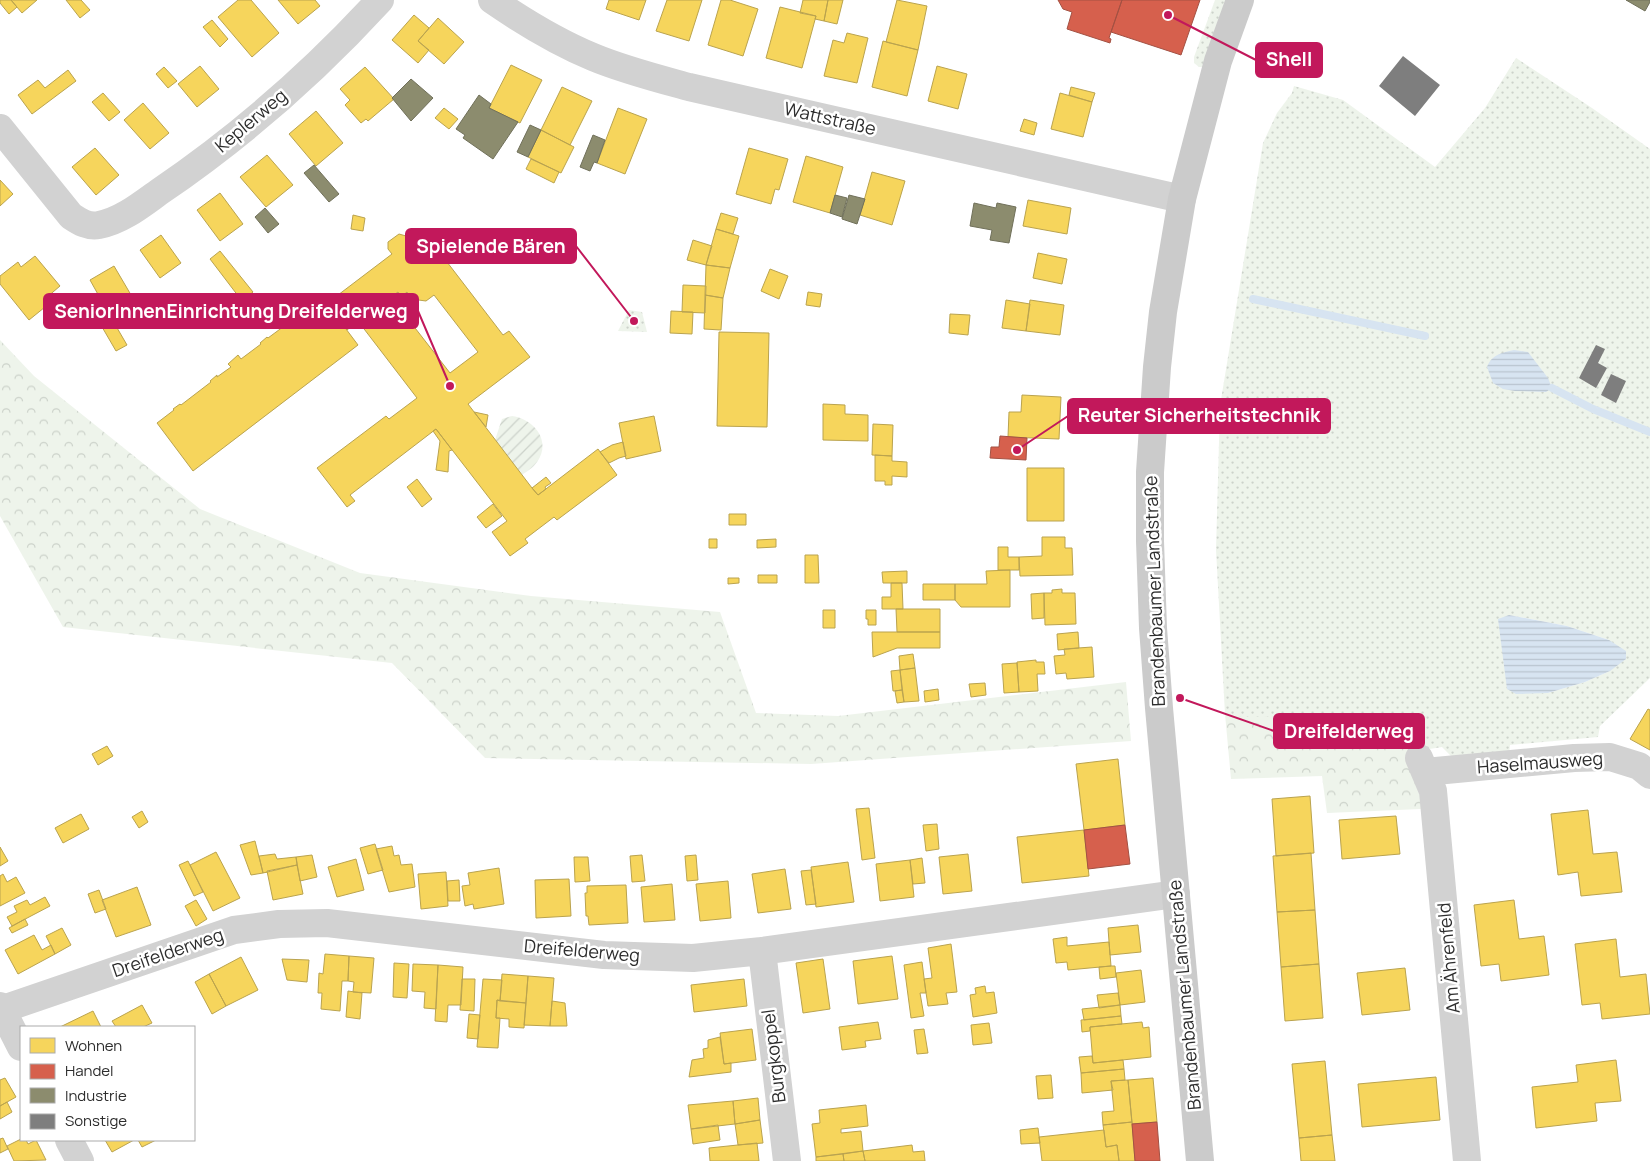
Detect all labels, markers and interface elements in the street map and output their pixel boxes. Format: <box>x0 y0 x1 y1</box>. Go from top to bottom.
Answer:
callout: Shell <box>1256 43 1322 77</box>
text: Shell <box>1266 46 1312 72</box>
street label: Keplerweg <box>209 83 291 157</box>
street label: Wattstraße <box>782 96 878 140</box>
callout: Spielende Bären <box>406 229 576 263</box>
text: Spielende Bären <box>416 233 566 259</box>
callout: SeniorInnenEinrichtung Dreifelderweg <box>44 294 418 328</box>
text: SeniorInnenEinrichtung Dreifelderweg <box>54 298 408 324</box>
callout: Reuter Sicherheitstechnik <box>1068 399 1330 433</box>
text: Reuter Sicherheitstechnik <box>1078 402 1321 428</box>
street label: Brandenbaumer Landstraße <box>1138 475 1170 707</box>
callout: Dreifelderweg <box>1274 714 1424 748</box>
text: Dreifelderweg <box>1284 718 1414 744</box>
street label: Haselmausweg <box>1476 746 1604 778</box>
street label: Brandenbaumer Landstraße <box>1162 879 1206 1111</box>
street label: Am Ährenfeld <box>1431 902 1465 1014</box>
street label: Dreifelderweg <box>109 922 227 982</box>
street label: Dreifelderweg <box>523 933 641 967</box>
street label: Burgkoppel <box>755 1008 791 1104</box>
legend <box>20 1026 195 1141</box>
text: Wohnen <box>65 1035 122 1056</box>
text: Handel <box>65 1060 114 1081</box>
text: Industrie <box>65 1085 127 1106</box>
text: Sonstige <box>65 1110 127 1131</box>

